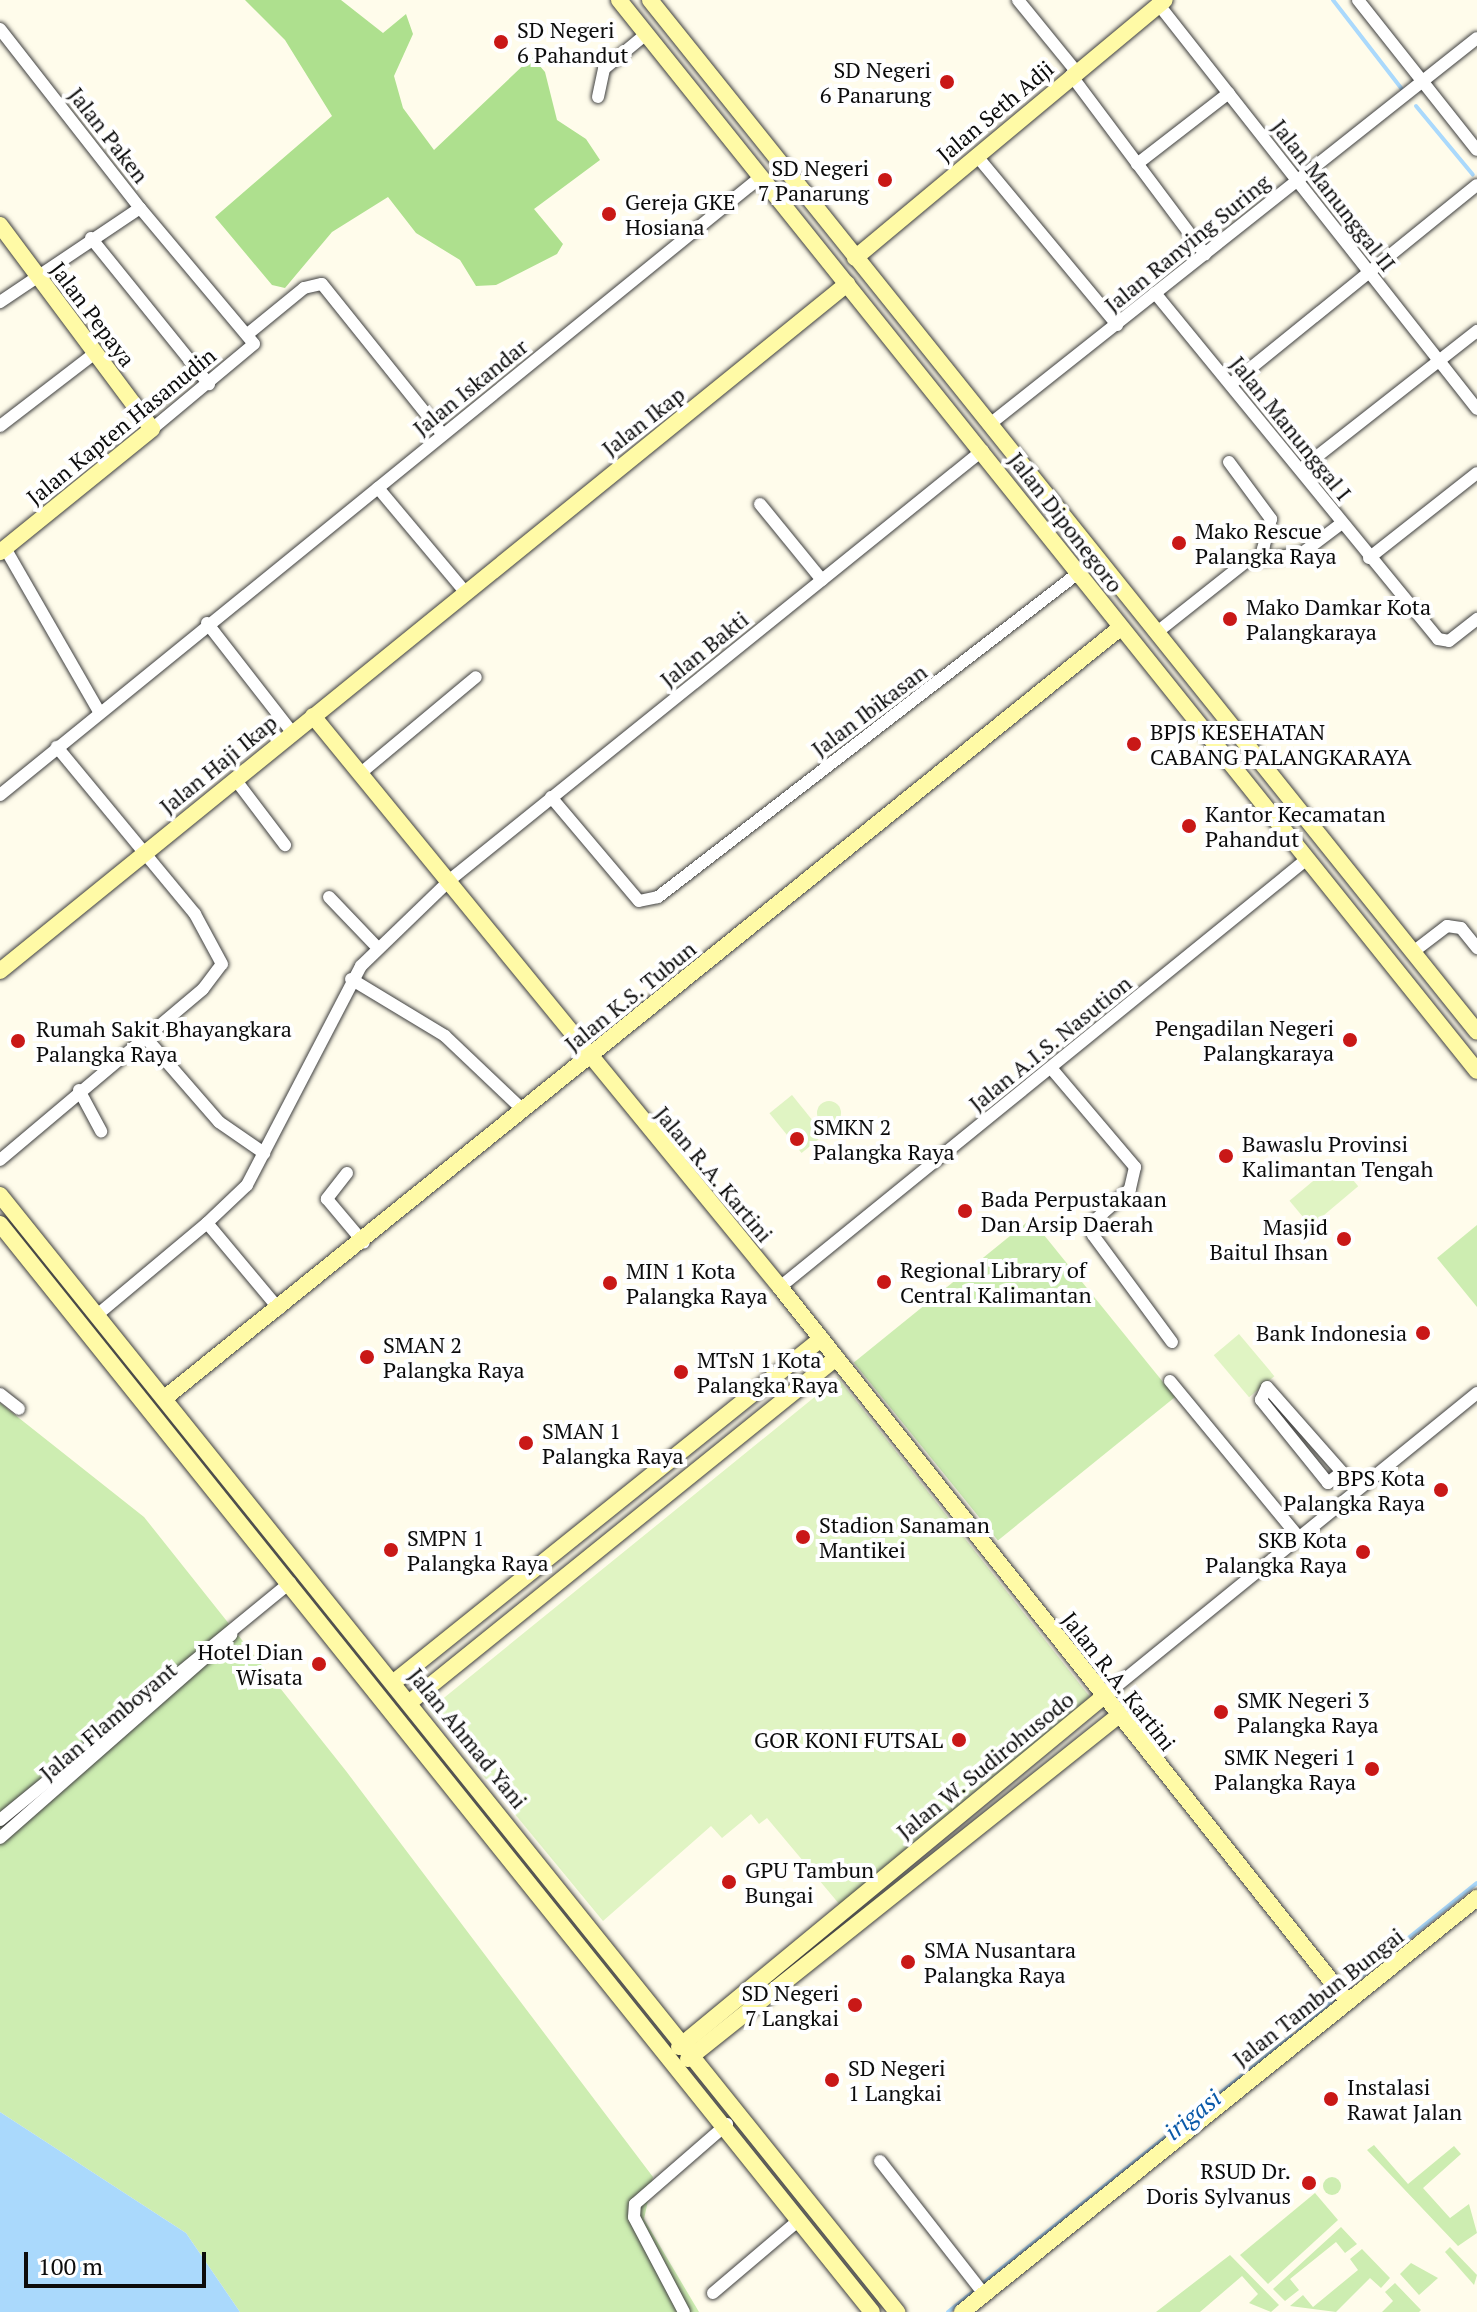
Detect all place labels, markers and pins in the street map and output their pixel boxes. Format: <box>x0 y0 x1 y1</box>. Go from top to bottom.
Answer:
place label: SD Negeri 6 Pahandut <box>517 16 628 68</box>
marker: SD Negeri 6 Pahandut <box>492 33 510 51</box>
place label: SD Negeri 6 Panarung <box>820 56 931 108</box>
marker: SD Negeri 6 Panarung <box>938 73 956 91</box>
place label: SD Negeri 7 Panarung <box>758 154 869 206</box>
marker: SD Negeri 7 Panarung <box>876 171 894 189</box>
place label: Gereja GKE Hosiana <box>625 188 736 240</box>
marker: Gereja GKE Hosiana <box>600 205 618 223</box>
place label: Mako Rescue Palangka Raya <box>1195 517 1337 568</box>
marker: Mako Rescue Palangka Raya <box>1170 534 1188 552</box>
place label: Mako Damkar Kota Palangkaraya <box>1246 593 1431 644</box>
marker: Mako Damkar Kota Palangkaraya <box>1221 610 1239 628</box>
place label: BPJS KESEHATAN CABANG PALANGKARAYA <box>1150 718 1412 770</box>
marker: BPJS KESEHATAN CABANG PALANGKARAYA <box>1125 735 1143 753</box>
place label: Kantor Kecamatan Pahandut <box>1205 800 1386 852</box>
marker: Kantor Kecamatan Pahandut <box>1180 817 1198 835</box>
place label: Pengadilan Negeri Palangkaraya <box>1155 1014 1334 1066</box>
place label: Rumah Sakit Bhayangkara Palangka Raya <box>36 1015 292 1066</box>
marker: Rumah Sakit Bhayangkara Palangka Raya <box>7 1030 29 1052</box>
marker: Pengadilan Negeri Palangkaraya <box>1341 1031 1359 1049</box>
place label: SMKN 2 Palangka Raya <box>813 1113 955 1164</box>
marker: SMKN 2 Palangka Raya <box>788 1130 806 1148</box>
place label: Bawaslu Provinsi Kalimantan Tengah <box>1242 1130 1433 1182</box>
marker: Bawaslu Provinsi Kalimantan Tengah <box>1217 1147 1235 1165</box>
place label: Bada Perpustakaan Dan Arsip Daerah <box>981 1185 1167 1236</box>
marker: Bada Perpustakaan Dan Arsip Daerah <box>956 1202 974 1220</box>
place label: Masjid Baitul Ihsan <box>1210 1213 1328 1264</box>
marker: Masjid Baitul Ihsan <box>1335 1230 1353 1248</box>
place label: Regional Library of Central Kalimantan <box>900 1256 1092 1308</box>
place label: MIN 1 Kota Palangka Raya <box>626 1257 768 1308</box>
marker: Regional Library of Central Kalimantan <box>875 1273 893 1291</box>
marker: MIN 1 Kota Palangka Raya <box>601 1274 619 1292</box>
place label: Bank Indonesia <box>1256 1320 1407 1346</box>
marker: Bank Indonesia <box>1414 1324 1432 1342</box>
place label: SMAN 2 Palangka Raya <box>383 1331 525 1382</box>
place label: MTsN 1 Kota Palangka Raya <box>697 1346 839 1398</box>
marker: SMAN 2 Palangka Raya <box>358 1348 376 1366</box>
marker: MTsN 1 Kota Palangka Raya <box>672 1363 690 1381</box>
place label: SMAN 1 Palangka Raya <box>542 1417 684 1468</box>
marker: SMAN 1 Palangka Raya <box>517 1434 535 1452</box>
place label: BPS Kota Palangka Raya <box>1283 1464 1425 1516</box>
marker: BPS Kota Palangka Raya <box>1432 1481 1450 1499</box>
place label: Stadion Sanaman Mantikei <box>819 1511 990 1562</box>
place label: SMPN 1 Palangka Raya <box>407 1524 549 1576</box>
place label: SKB Kota Palangka Raya <box>1205 1526 1347 1578</box>
marker: Stadion Sanaman Mantikei <box>794 1528 812 1546</box>
marker: SMPN 1 Palangka Raya <box>382 1541 400 1559</box>
marker: SKB Kota Palangka Raya <box>1354 1543 1372 1561</box>
place label: Hotel Dian Wisata <box>197 1638 303 1690</box>
marker: Hotel Dian Wisata <box>310 1655 328 1673</box>
place label: SMK Negeri 3 Palangka Raya <box>1237 1686 1379 1738</box>
marker: SMK Negeri 3 Palangka Raya <box>1212 1703 1230 1721</box>
place label: GOR KONI FUTSAL <box>754 1727 943 1753</box>
marker: GOR KONI FUTSAL <box>950 1731 968 1749</box>
place label: SMK Negeri 1 Palangka Raya <box>1214 1743 1356 1794</box>
marker: SMK Negeri 1 Palangka Raya <box>1363 1760 1381 1778</box>
place label: GPU Tambun Bungai <box>745 1856 874 1908</box>
marker: GPU Tambun Bungai <box>720 1873 738 1891</box>
place label: SMA Nusantara Palangka Raya <box>924 1936 1077 1988</box>
marker: SMA Nusantara Palangka Raya <box>899 1953 917 1971</box>
place label: SD Negeri 7 Langkai <box>741 1979 839 2030</box>
marker: SD Negeri 7 Langkai <box>846 1996 864 2014</box>
place label: SD Negeri 1 Langkai <box>848 2054 946 2106</box>
marker: SD Negeri 1 Langkai <box>823 2071 841 2089</box>
place label: Instalasi Rawat Jalan <box>1347 2073 1462 2124</box>
marker: Instalasi Rawat Jalan <box>1322 2090 1340 2108</box>
place label: RSUD Dr. Doris Sylvanus <box>1146 2157 1291 2208</box>
marker: RSUD Dr. Doris Sylvanus <box>1298 2172 1320 2194</box>

